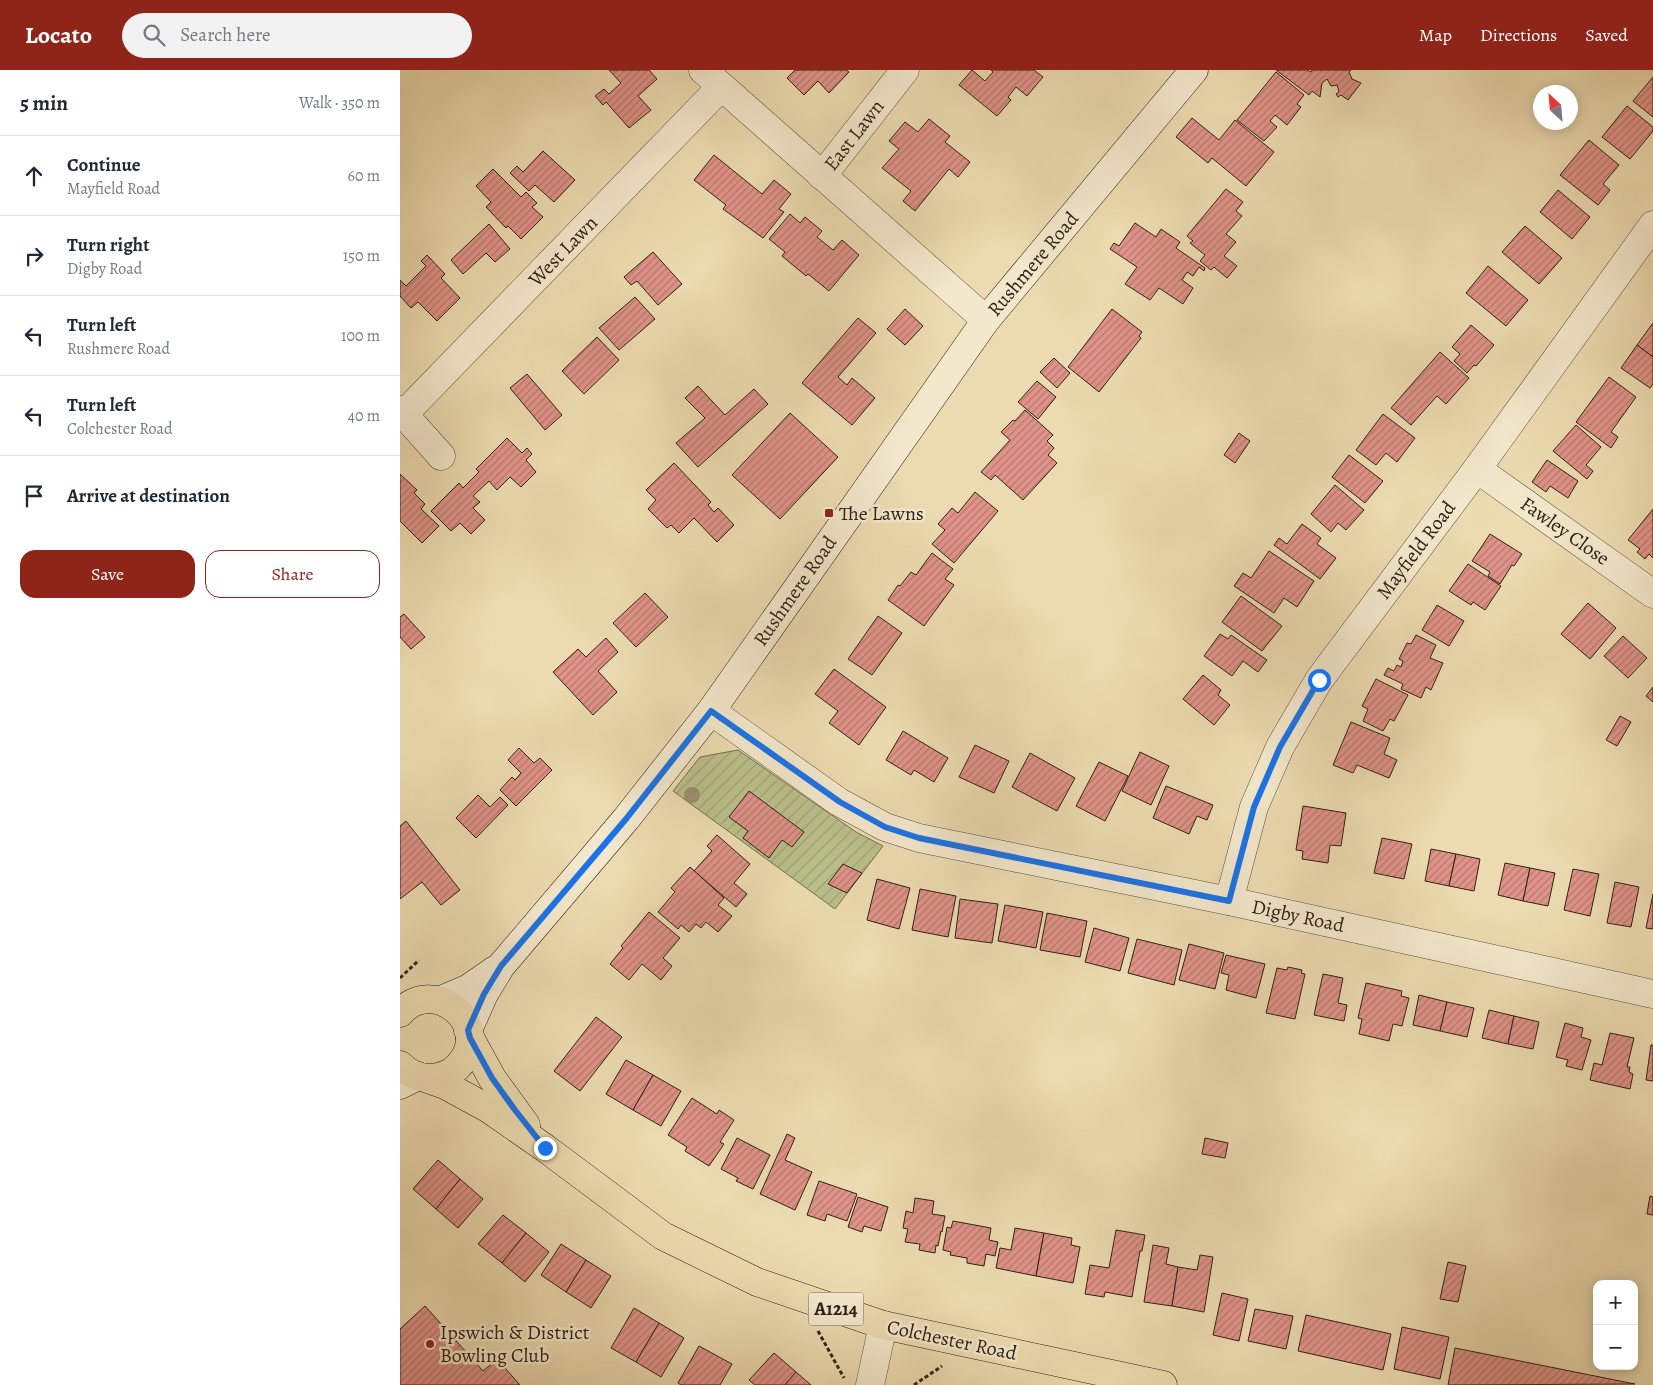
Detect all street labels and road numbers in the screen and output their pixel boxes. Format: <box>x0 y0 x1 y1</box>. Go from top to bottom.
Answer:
street label: East Lawn <box>818 94 890 176</box>
street label: Rushmere Road <box>981 206 1085 322</box>
street label: West Lawn <box>522 210 604 293</box>
street label: Fawley Close <box>1515 490 1615 572</box>
street label: Mayfield Road <box>1370 495 1462 605</box>
street label: Rushmere Road <box>747 530 843 651</box>
street label: Digby Road <box>1249 893 1347 939</box>
road number: A1214 <box>808 1292 864 1326</box>
street label: Colchester Road <box>885 1313 1020 1367</box>

